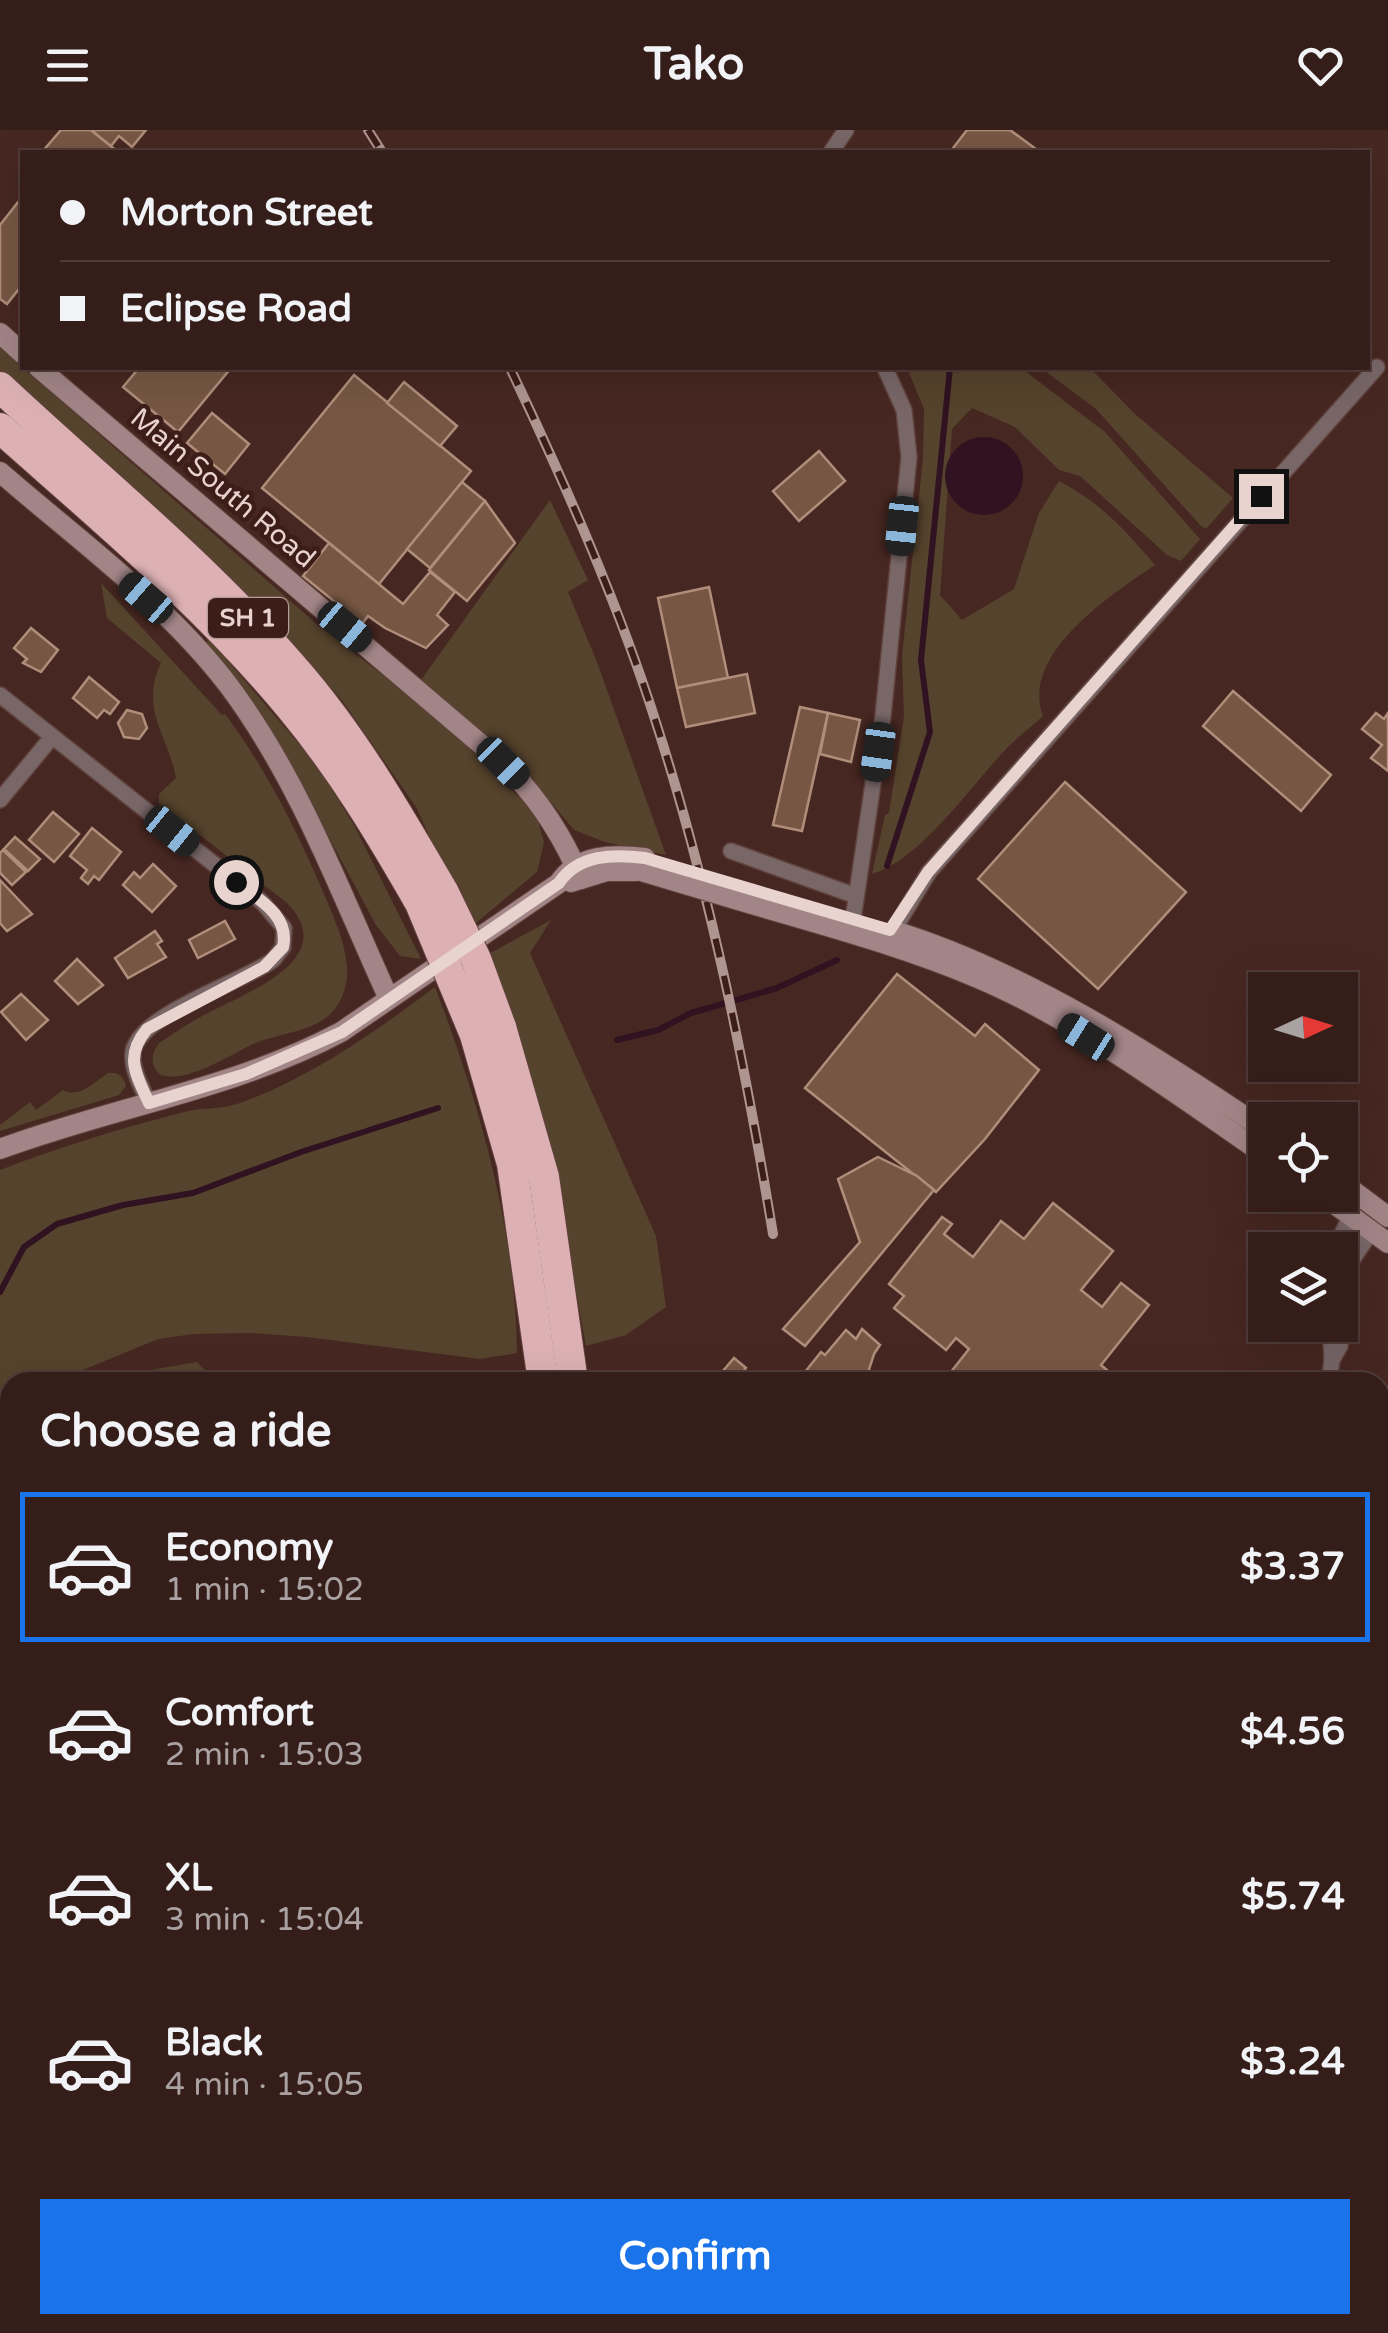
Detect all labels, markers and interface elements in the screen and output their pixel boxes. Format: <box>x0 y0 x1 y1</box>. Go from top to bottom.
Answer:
icon: menu <box>40 38 95 93</box>
text: Tako <box>644 38 744 92</box>
icon: heart <box>1293 38 1348 93</box>
text: Morton Street <box>120 190 373 236</box>
text: Eclipse Road <box>120 286 352 332</box>
street label: Main South Road <box>124 401 322 575</box>
route end <box>1239 474 1284 519</box>
car <box>884 495 920 557</box>
car <box>114 567 178 629</box>
car <box>312 596 378 658</box>
road number: SH 1 <box>208 598 288 638</box>
car <box>859 720 897 784</box>
car <box>471 731 535 795</box>
car <box>139 800 205 862</box>
route start <box>214 860 259 905</box>
north arrow <box>1248 972 1358 1082</box>
map controls <box>1248 972 1358 1342</box>
car <box>1053 1008 1119 1066</box>
button: locate <box>1248 1102 1358 1212</box>
button: layers <box>1248 1232 1358 1342</box>
text: Choose a ride <box>40 1405 331 1459</box>
icon: car <box>45 1522 135 1612</box>
text: Economy <box>165 1525 333 1571</box>
text: $3.37 <box>1240 1544 1345 1590</box>
text: 1 min · 15:02 <box>165 1571 364 1609</box>
icon: car <box>45 1687 135 1777</box>
text: Comfort <box>165 1690 314 1736</box>
text: $4.56 <box>1240 1709 1345 1755</box>
text: 2 min · 15:03 <box>165 1736 364 1774</box>
icon: car <box>45 1852 135 1942</box>
text: XL <box>165 1855 212 1901</box>
text: $5.74 <box>1241 1874 1345 1920</box>
text: 3 min · 15:04 <box>165 1901 364 1939</box>
icon: car <box>45 2017 135 2107</box>
text: Black <box>165 2020 263 2066</box>
text: $3.24 <box>1240 2039 1345 2085</box>
text: 4 min · 15:05 <box>165 2066 364 2104</box>
button: Confirm <box>40 2199 1350 2314</box>

